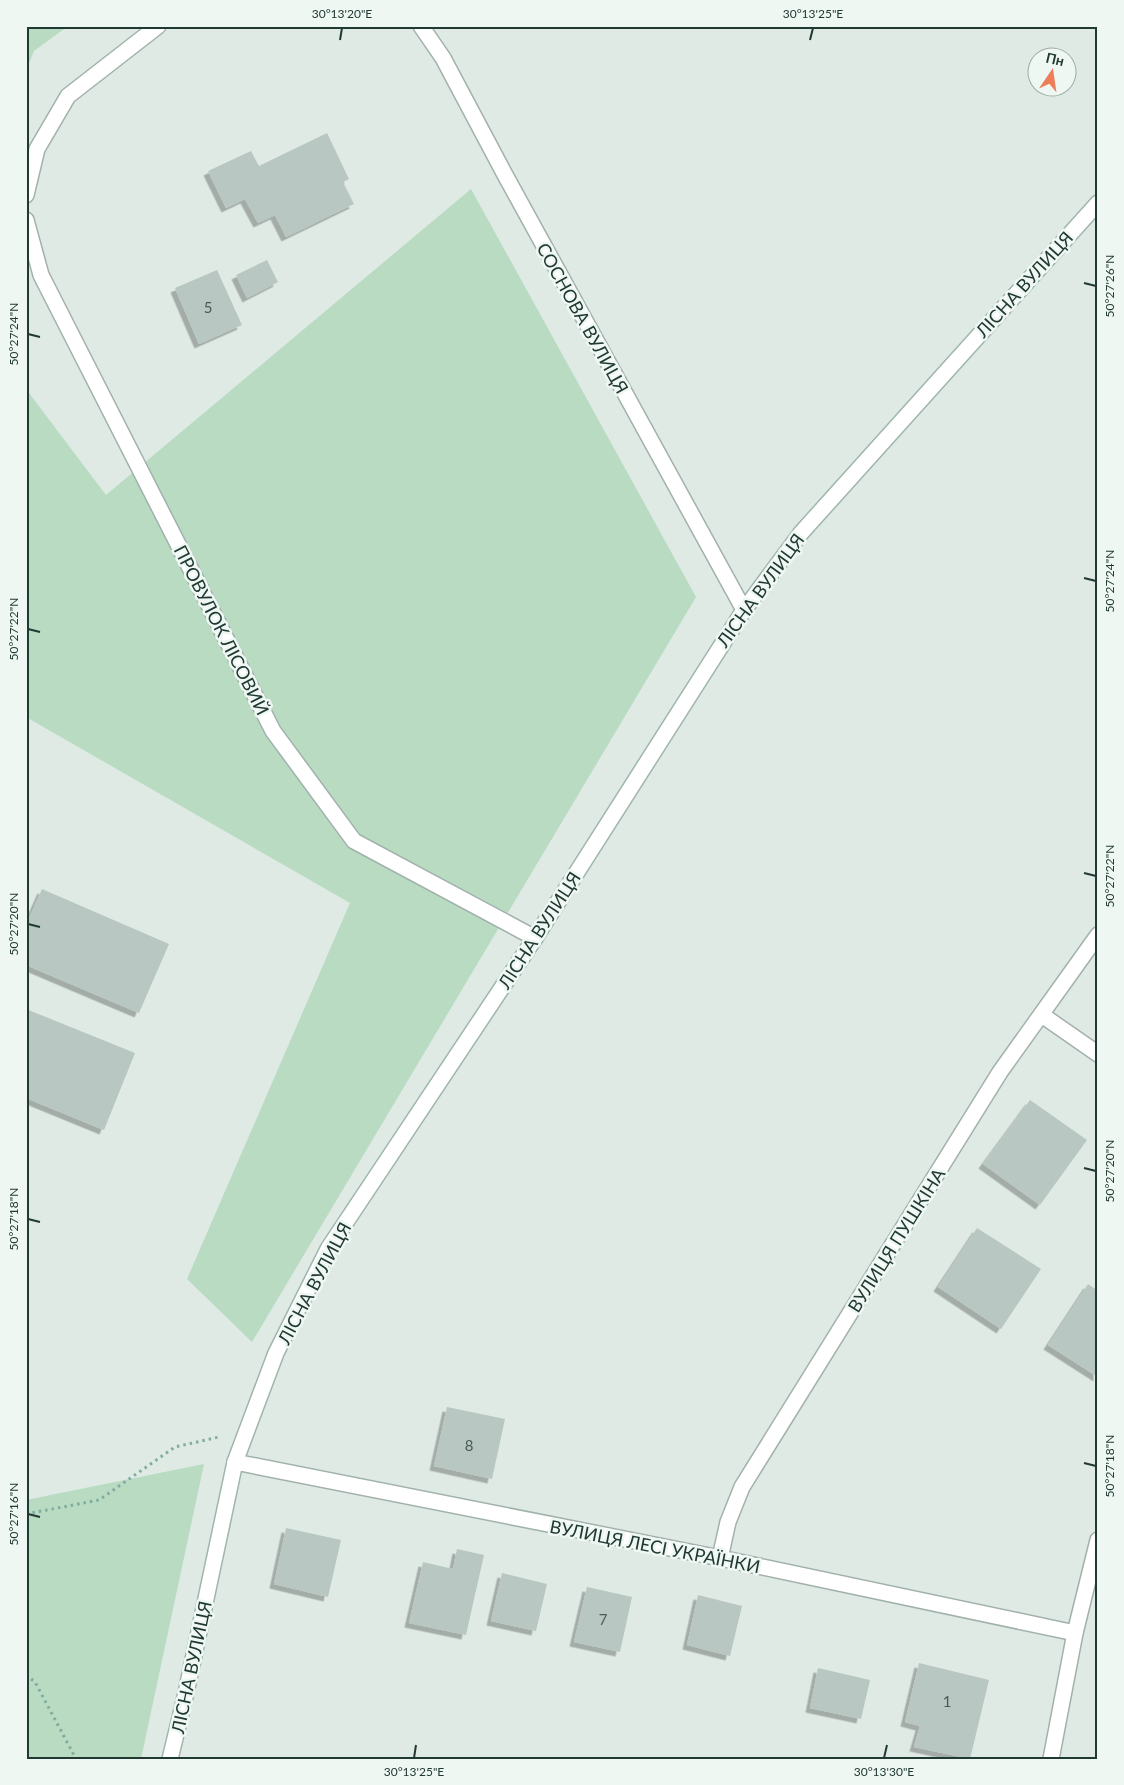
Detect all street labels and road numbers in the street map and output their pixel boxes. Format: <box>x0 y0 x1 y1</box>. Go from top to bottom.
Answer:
street label: ЛІСНА ВУЛИЦЯ <box>970 226 1077 342</box>
street label: СОСНОВА ВУЛИЦЯ <box>532 239 634 397</box>
street label: ЛІСНА ВУЛИЦЯ <box>711 529 809 652</box>
street label: ПРОВУЛОК ЛІСОВИЙ <box>170 541 274 719</box>
street label: ЛІСНА ВУЛИЦЯ <box>492 867 585 993</box>
street label: ВУЛИЦЯ ПУШКІНА <box>843 1163 950 1316</box>
street label: ЛІСНА ВУЛИЦЯ <box>272 1218 355 1349</box>
street label: ВУЛИЦЯ ЛЕСІ УКРАЇНКИ <box>548 1515 762 1577</box>
street label: ЛІСНА ВУЛИЦЯ <box>166 1599 216 1736</box>

